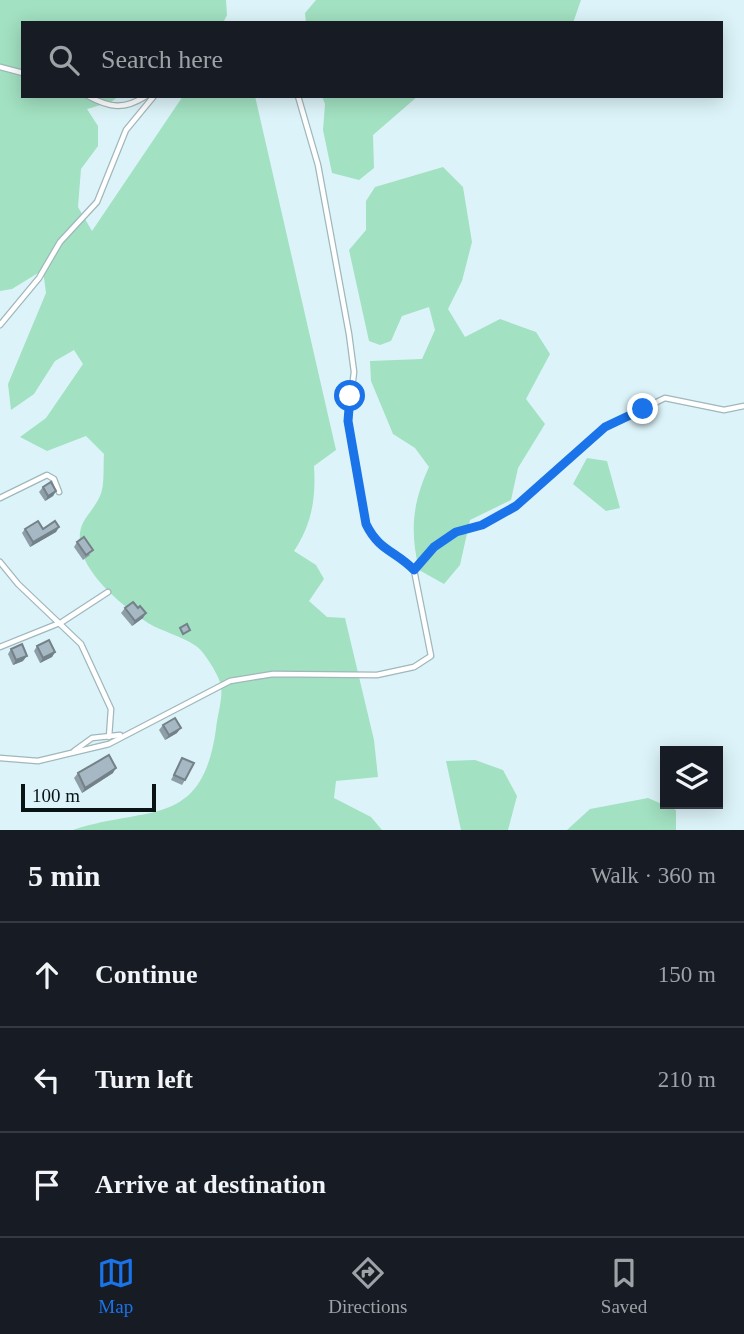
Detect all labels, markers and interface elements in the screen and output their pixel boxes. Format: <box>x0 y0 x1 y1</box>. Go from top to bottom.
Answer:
search box <box>21 21 723 98</box>
icon: search <box>45 41 83 79</box>
text: Search here <box>101 45 223 74</box>
route start <box>334 380 365 411</box>
route end <box>627 393 658 424</box>
map controls <box>660 746 723 809</box>
button: layers <box>660 746 723 809</box>
scale bar <box>21 781 156 813</box>
text: 100 m <box>32 785 80 806</box>
text: 5 min <box>28 859 101 892</box>
text: Walk · 360 m <box>591 863 716 888</box>
icon: ahead <box>28 956 66 994</box>
text: Continue <box>95 960 198 989</box>
text: 150 m <box>658 962 716 987</box>
icon: left <box>28 1061 66 1099</box>
text: Turn left <box>95 1065 193 1094</box>
text: 210 m <box>658 1067 716 1092</box>
icon: arrive <box>28 1166 66 1204</box>
text: Arrive at destination <box>95 1170 326 1199</box>
tab: Map <box>97 1254 135 1318</box>
tab: Directions <box>328 1254 407 1318</box>
tab: Saved <box>601 1254 647 1318</box>

